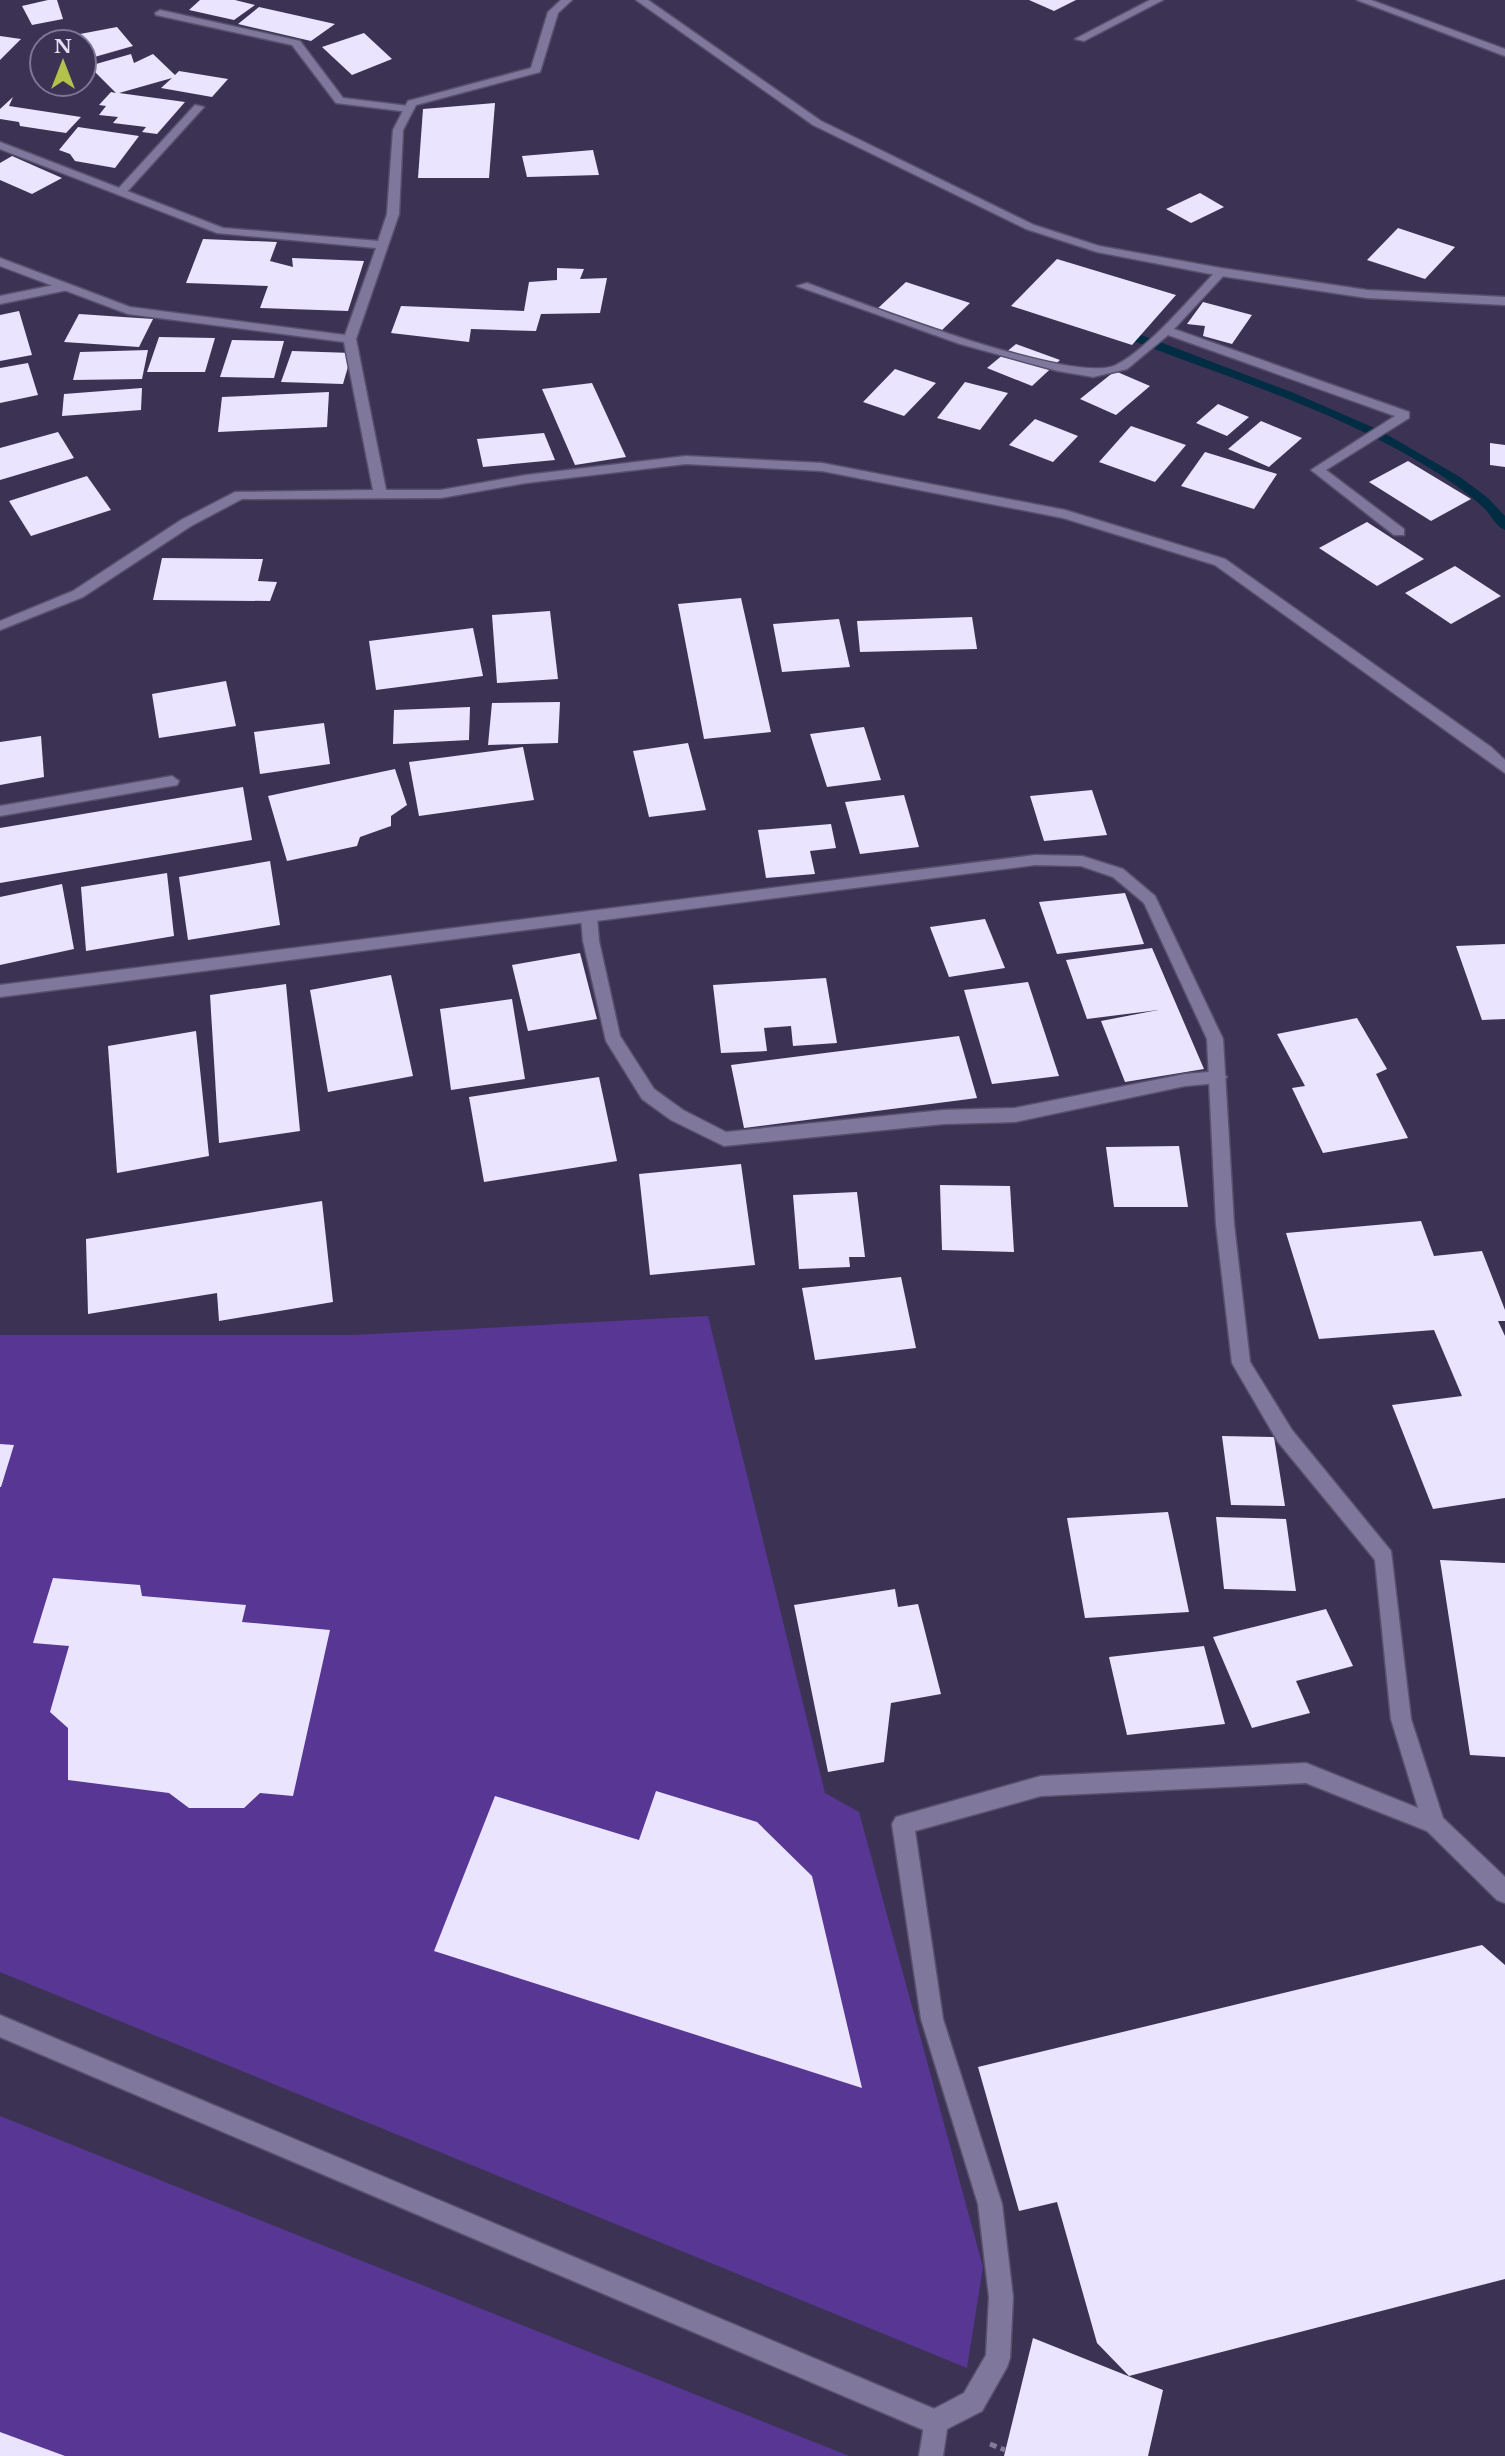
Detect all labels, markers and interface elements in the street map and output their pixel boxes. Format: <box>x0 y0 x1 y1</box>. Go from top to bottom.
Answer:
north arrow <box>28 28 98 98</box>
text: N <box>54 35 72 58</box>

